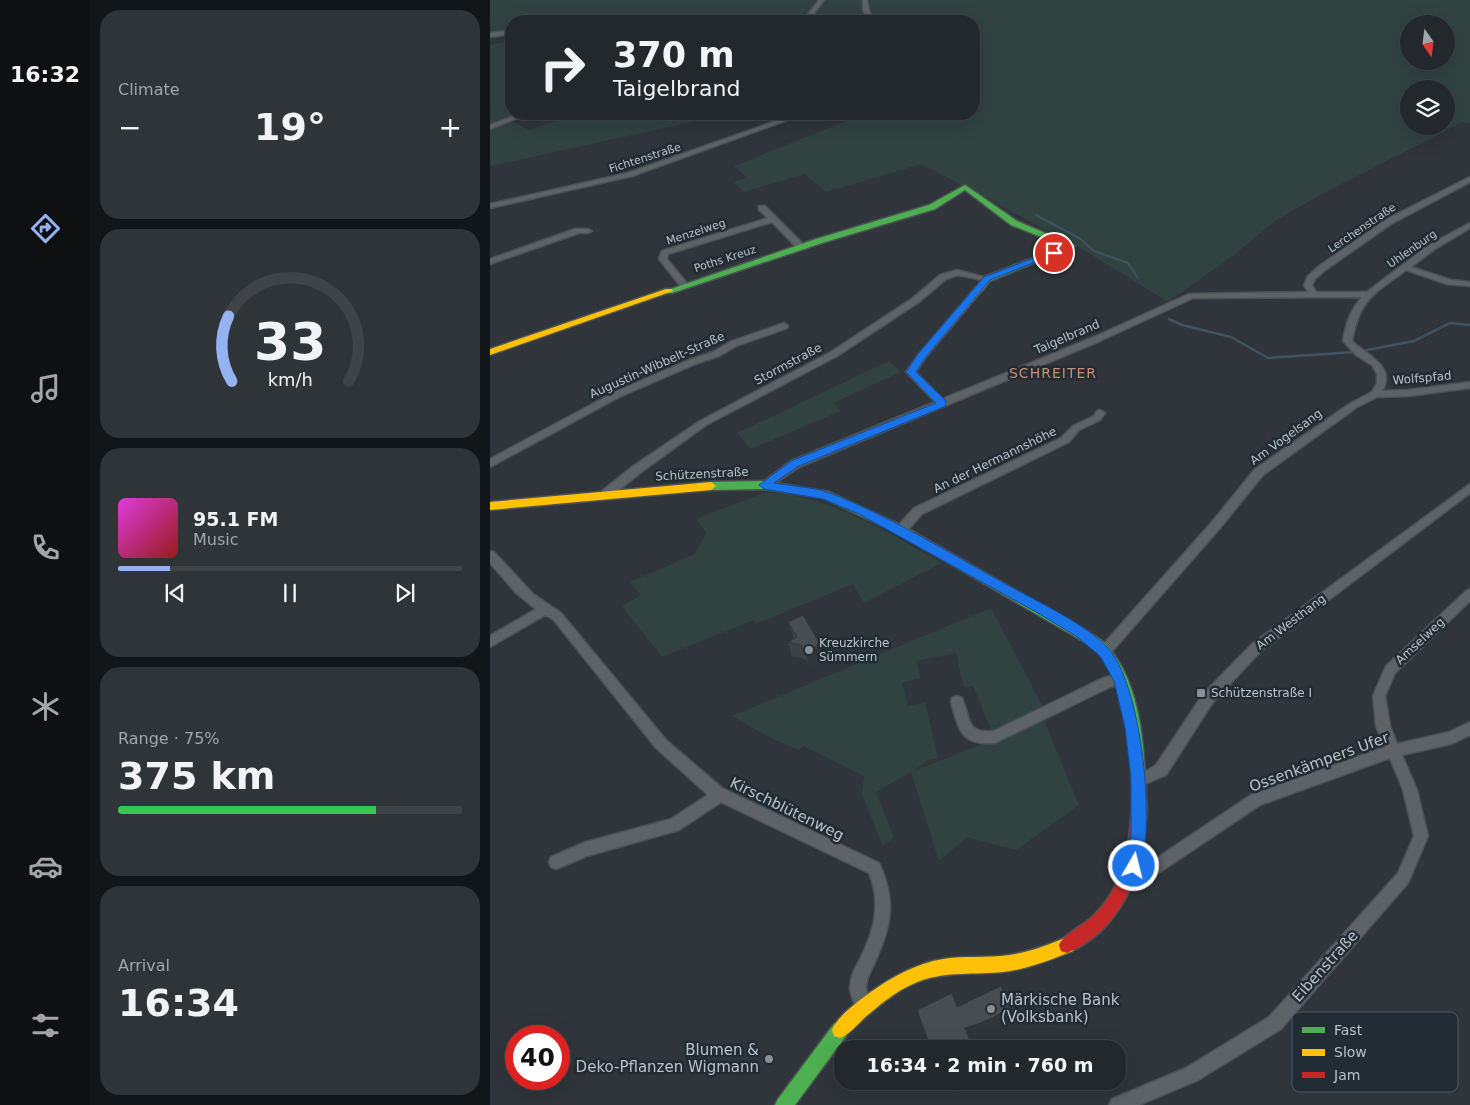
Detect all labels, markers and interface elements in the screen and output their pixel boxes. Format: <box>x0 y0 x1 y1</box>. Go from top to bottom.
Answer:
north arrow <box>1400 15 1455 70</box>
map controls <box>1400 15 1455 135</box>
icon: right <box>530 35 595 100</box>
text: 370 m <box>613 35 735 75</box>
text: 16:32 <box>10 62 80 87</box>
text: Taigelbrand <box>613 76 740 101</box>
text: Climate <box>118 80 180 99</box>
button: layers <box>1400 80 1455 135</box>
text: 19° <box>254 105 326 149</box>
text: − <box>118 111 141 144</box>
text: + <box>439 111 462 144</box>
street label: Fichtenstraße <box>607 140 683 176</box>
street label: Lerchenstraße <box>1326 200 1398 255</box>
icon: directions <box>28 211 63 246</box>
street label: Menzelweg <box>665 216 727 248</box>
street label: Uhlenburg <box>1385 227 1439 271</box>
pin <box>1033 232 1075 274</box>
icon: arrive <box>1040 239 1068 267</box>
street label: Poths Kreuz <box>692 243 758 275</box>
text: 33 <box>254 312 326 372</box>
street label: Taigelbrand <box>1031 317 1102 357</box>
street label: Augustin-Wibbelt-Straße <box>587 329 727 401</box>
street label: Stormstraße <box>752 340 824 388</box>
district label: SCHREITER <box>1009 365 1097 381</box>
street label: Wolfspfad <box>1392 368 1452 388</box>
text: km/h <box>267 369 313 390</box>
icon: music <box>28 371 63 406</box>
street label: Am Vogelsang <box>1247 406 1325 468</box>
street label: An der Hermannshöhe <box>931 424 1059 496</box>
street label: Schützenstraße <box>655 465 749 483</box>
text: 95.1 FM <box>193 508 278 530</box>
icon: phone <box>28 530 63 565</box>
text: Music <box>193 530 239 549</box>
icon: previous <box>161 579 189 607</box>
icon: pause <box>276 579 304 607</box>
icon: next <box>391 579 419 607</box>
street label: Am Westhang <box>1253 591 1329 653</box>
street label: Amselweg <box>1393 615 1447 667</box>
place label: Kreuzkirche Sümmern <box>819 636 889 664</box>
marker: Kreuzkirche Sümmern <box>803 644 815 656</box>
place label: Schützenstraße I <box>1211 686 1312 700</box>
marker: Schützenstraße I <box>1195 687 1207 699</box>
icon: climate <box>28 689 63 724</box>
street label: Ossenkämpers Ufer <box>1247 728 1392 796</box>
text: Range · 75% <box>118 729 220 748</box>
text: 375 km <box>118 754 275 798</box>
street label: Kirschblütenweg <box>727 774 847 844</box>
position arrow <box>1107 839 1159 891</box>
icon: car <box>28 849 63 884</box>
street label: Eibenstraße <box>1288 927 1362 1005</box>
text: Arrival <box>118 956 170 975</box>
text: 16:34 <box>118 981 239 1025</box>
place label: Märkische Bank (Volksbank) <box>1001 991 1120 1026</box>
marker: Märkische Bank (Volksbank) <box>985 1003 997 1015</box>
icon: filters <box>28 1008 63 1043</box>
legend <box>1292 1012 1458 1092</box>
text: Fast <box>1334 1022 1363 1038</box>
speed limit sign: 40 <box>505 1025 570 1090</box>
place label: Blumen & Deko-Pflanzen Wigmann <box>576 1041 759 1076</box>
text: Slow <box>1334 1044 1367 1060</box>
marker: Blumen & Deko-Pflanzen Wigmann <box>763 1053 775 1065</box>
text: 16:34 · 2 min · 760 m <box>866 1054 1094 1076</box>
text: Jam <box>1333 1067 1360 1083</box>

